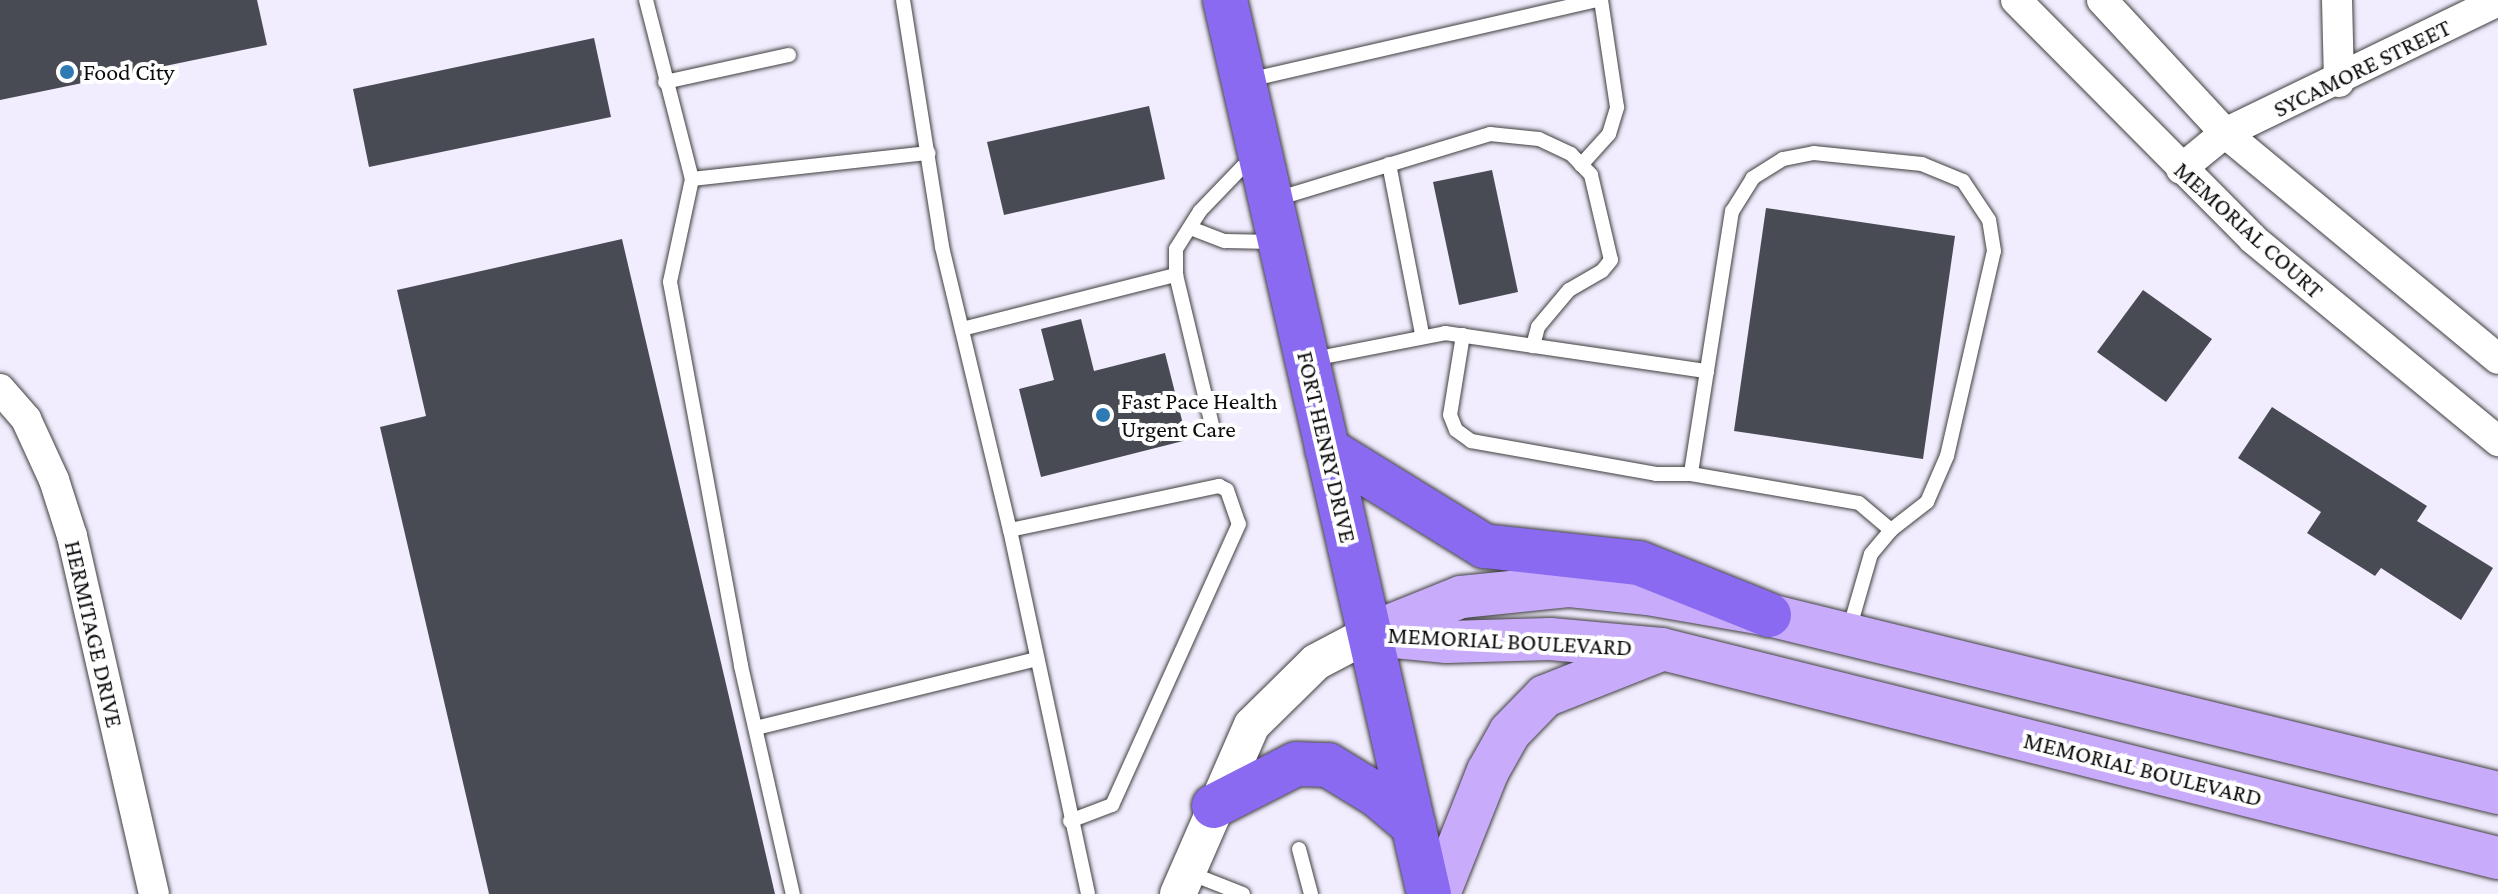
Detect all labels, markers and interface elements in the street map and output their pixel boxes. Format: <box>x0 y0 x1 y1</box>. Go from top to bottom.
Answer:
street label: SYCAMORE STREET <box>2269 13 2455 123</box>
place label: Food City <box>83 58 175 86</box>
marker: Food City <box>58 63 76 81</box>
street label: MEMORIAL COURT <box>2168 155 2330 305</box>
street label: FORT HENRY DRIVE <box>1291 348 1363 546</box>
place label: Fast Pace Health Urgent Care <box>1121 387 1278 443</box>
marker: Fast Pace Health Urgent Care <box>1092 404 1114 426</box>
street label: HERMITAGE DRIVE <box>58 538 130 730</box>
street label: MEMORIAL BOULEVARD <box>1387 620 1633 662</box>
street label: MEMORIAL BOULEVARD <box>2021 725 2265 813</box>

